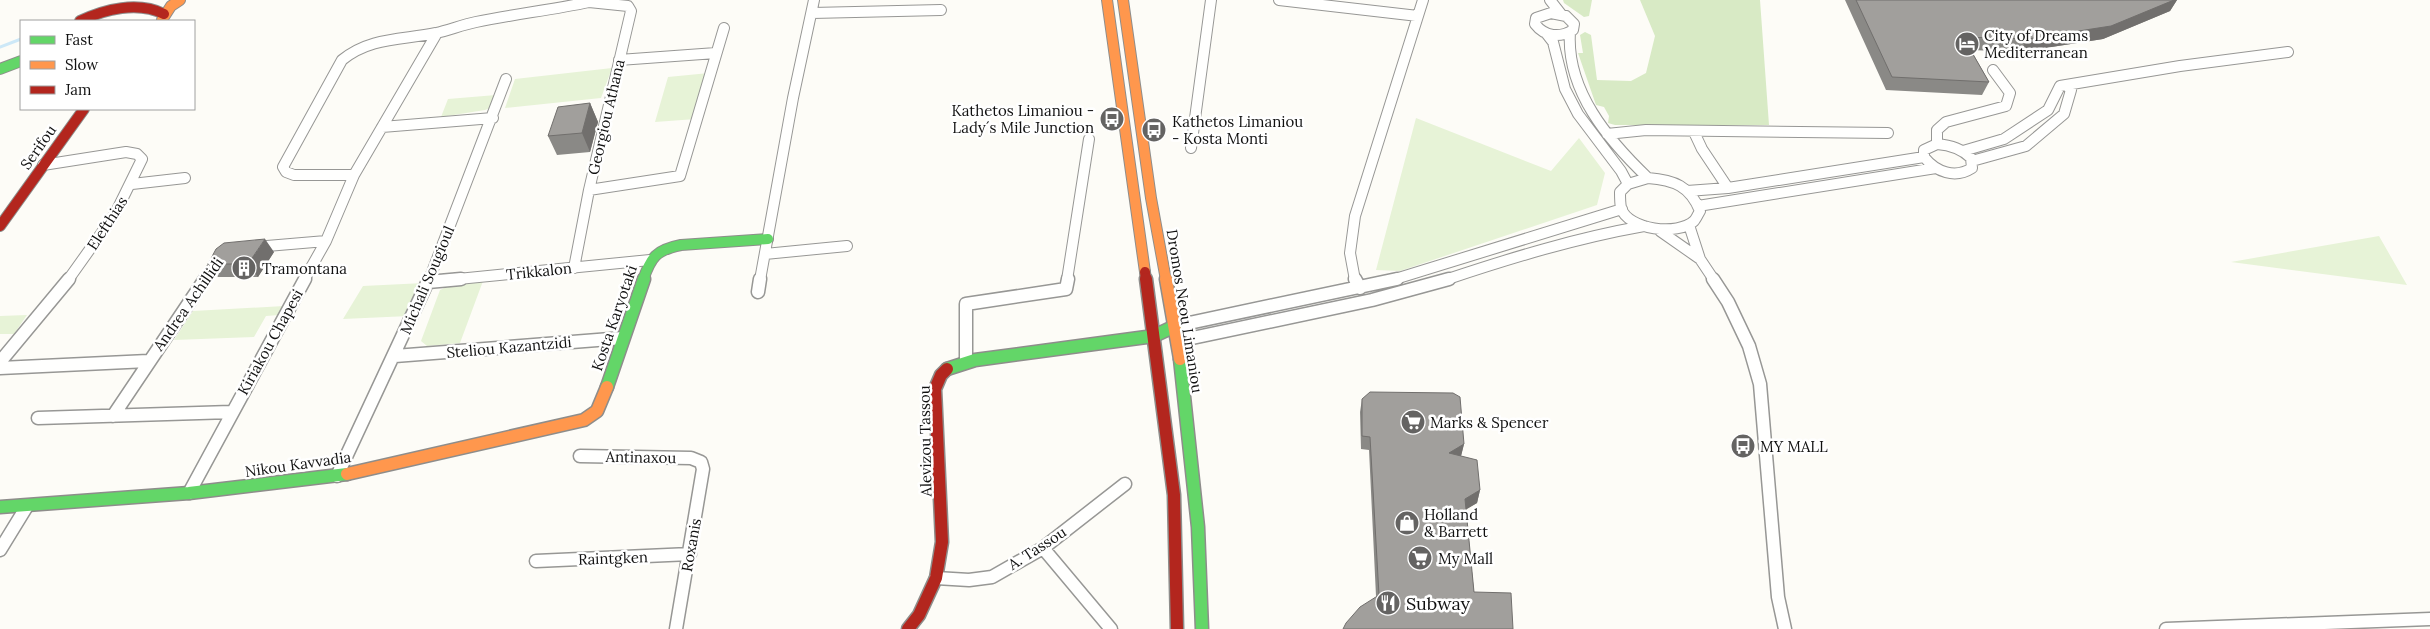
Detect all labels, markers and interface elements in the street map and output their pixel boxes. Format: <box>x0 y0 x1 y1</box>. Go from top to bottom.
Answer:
legend <box>20 20 195 110</box>
place label: City of Dreams Mediterranean <box>1984 26 2088 62</box>
text: Fast <box>65 30 93 49</box>
hotel icon: City of Dreams Mediterranean <box>1954 31 1980 57</box>
text: Slow <box>65 55 98 74</box>
street label: Georgiou Athana <box>583 57 629 177</box>
text: Jam <box>64 80 92 99</box>
place label: Kathetos Limaniou - Lady´s Mile Junction <box>951 101 1094 137</box>
bus stop icon: Kathetos Limaniou - Lady´s Mile Junction <box>1099 106 1125 132</box>
place label: Kathetos Limaniou - Kosta Monti <box>1172 112 1303 148</box>
bus stop icon: Kathetos Limaniou - Kosta Monti <box>1141 117 1167 143</box>
street label: Serifou <box>16 121 60 173</box>
street label: Elefthias <box>83 192 131 254</box>
street label: Michali Sougioul <box>396 223 458 337</box>
street label: Dromos Neou Limaniou <box>1163 228 1207 394</box>
street label: Andrea Achillidi <box>148 254 227 355</box>
building icon: Tramontana <box>231 255 257 281</box>
street label: Trikkalon <box>505 258 573 284</box>
place label: Tramontana <box>262 259 347 278</box>
street label: Kosta Karyotaki <box>587 263 641 373</box>
street label: Kiriakou Chapesi <box>233 286 307 398</box>
street label: Steliou Kazantzidi <box>446 332 572 362</box>
street label: Alevizou Tassou <box>915 385 935 498</box>
supermarket icon: Marks & Spencer <box>1400 409 1426 435</box>
place label: Marks & Spencer <box>1430 413 1549 432</box>
bus stop icon: MY MALL <box>1730 433 1756 459</box>
place label: MY MALL <box>1760 437 1828 456</box>
street label: Nikou Kavvadia <box>244 447 353 481</box>
street label: Antinaxou <box>604 447 677 467</box>
place label: Holland & Barrett <box>1424 505 1488 541</box>
shop icon: Holland & Barrett <box>1394 510 1420 536</box>
street label: Roxanis <box>677 517 705 573</box>
street label: A. Tassou <box>1003 522 1070 574</box>
supermarket icon: My Mall <box>1407 545 1433 571</box>
street label: Raintgken <box>578 547 648 569</box>
place label: My Mall <box>1438 549 1493 568</box>
restaurant icon: Subway <box>1375 590 1401 616</box>
place label: Subway <box>1406 592 1471 615</box>

